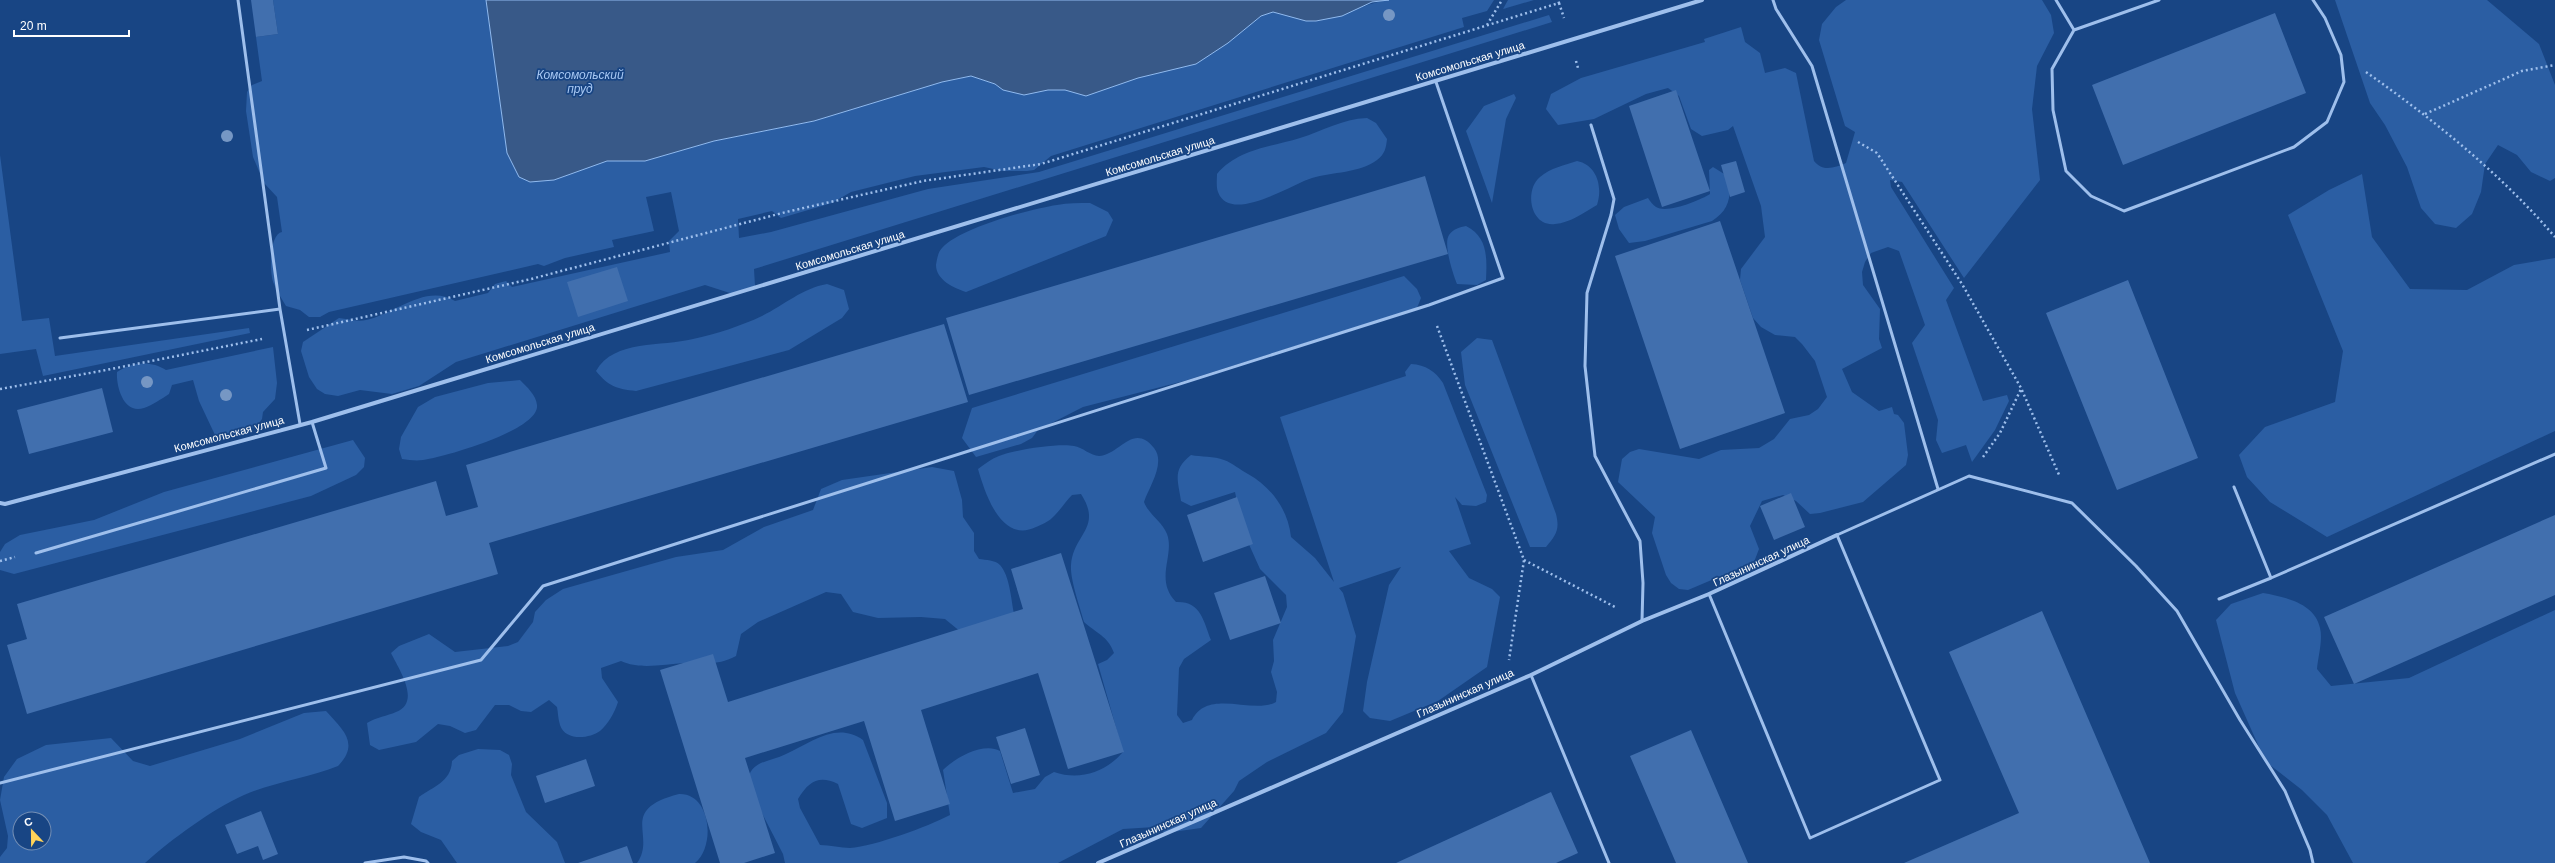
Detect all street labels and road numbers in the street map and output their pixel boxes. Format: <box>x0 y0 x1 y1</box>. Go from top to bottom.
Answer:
street label: Комсомольская улица <box>1414 38 1527 83</box>
street label: Комсомольская улица <box>1104 133 1217 178</box>
street label: Комсомольская улица <box>794 227 907 272</box>
street label: Комсомольская улица <box>484 320 597 365</box>
street label: Комсомольская улица <box>173 413 286 454</box>
street label: Глазынинская улица <box>1711 533 1812 589</box>
street label: Глазынинская улица <box>1415 666 1516 720</box>
street label: Глазынинская улица <box>1118 796 1219 850</box>

